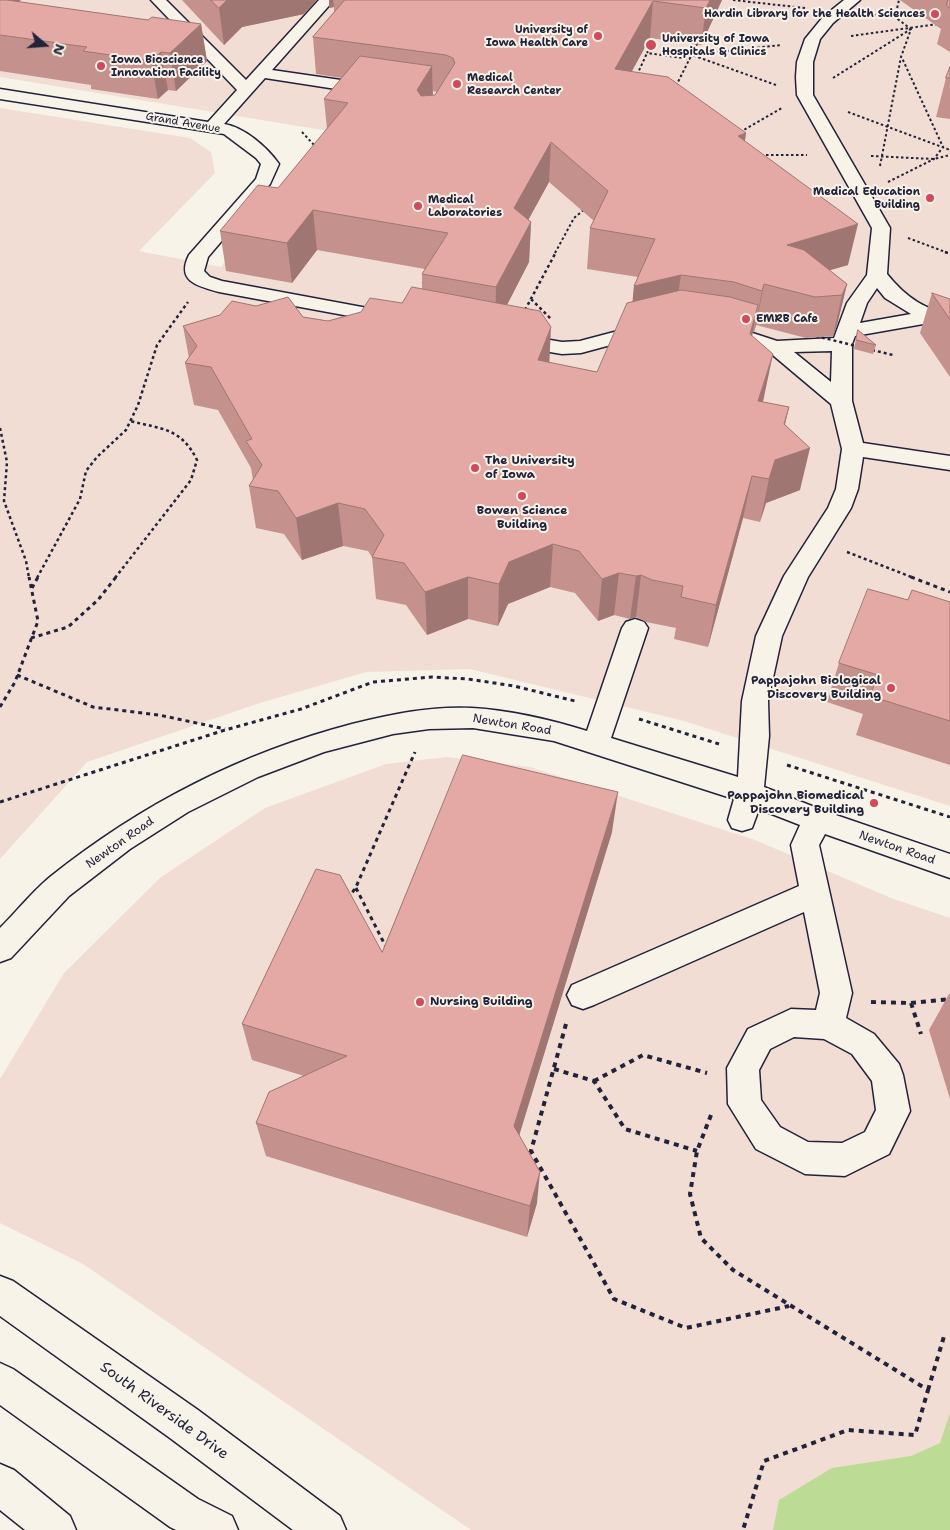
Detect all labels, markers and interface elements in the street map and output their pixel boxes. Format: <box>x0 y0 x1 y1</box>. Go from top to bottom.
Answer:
place label: Hardin Library for the Health Sciences <box>704 7 925 21</box>
marker: Hardin Library for the Health Sciences <box>929 8 941 20</box>
north arrow <box>20 20 70 70</box>
place label: University of Iowa Health Care <box>486 23 588 49</box>
marker: University of Iowa Health Care <box>592 30 604 42</box>
place label: University of Iowa Hospitals & Clinics <box>662 32 769 58</box>
marker: University of Iowa Hospitals & Clinics <box>644 38 658 52</box>
text: N <box>49 42 70 58</box>
place label: Iowa Bioscience Innovation Facility <box>111 53 221 79</box>
marker: Iowa Bioscience Innovation Facility <box>95 60 107 72</box>
place label: Medical Research Center <box>467 71 562 97</box>
marker: Medical Research Center <box>451 78 463 90</box>
street label: Grand Avenue <box>145 110 221 136</box>
place label: Medical Education Building <box>813 185 920 211</box>
marker: Medical Education Building <box>924 192 936 204</box>
place label: Medical Laboratories <box>428 193 502 219</box>
marker: Medical Laboratories <box>412 200 424 212</box>
place label: EMRB Cafe <box>756 312 818 326</box>
marker: EMRB Cafe <box>740 313 752 325</box>
place label: The University of Iowa <box>485 454 575 482</box>
marker: The University of Iowa <box>469 462 481 474</box>
marker: Bowen Science Building <box>516 490 528 502</box>
place label: Bowen Science Building <box>477 504 567 532</box>
place label: Pappajohn Biological Discovery Building <box>751 674 881 702</box>
marker: Pappajohn Biological Discovery Building <box>885 682 897 694</box>
street label: Newton Road <box>472 712 552 738</box>
place label: Pappajohn Biomedical Discovery Building <box>727 789 864 817</box>
marker: Pappajohn Biomedical Discovery Building <box>868 797 880 809</box>
street label: Newton Road <box>83 814 157 872</box>
street label: Newton Road <box>857 828 937 868</box>
place label: Nursing Building <box>430 995 533 1009</box>
marker: Nursing Building <box>414 996 426 1008</box>
street label: South Riverside Drive <box>96 1358 232 1464</box>

